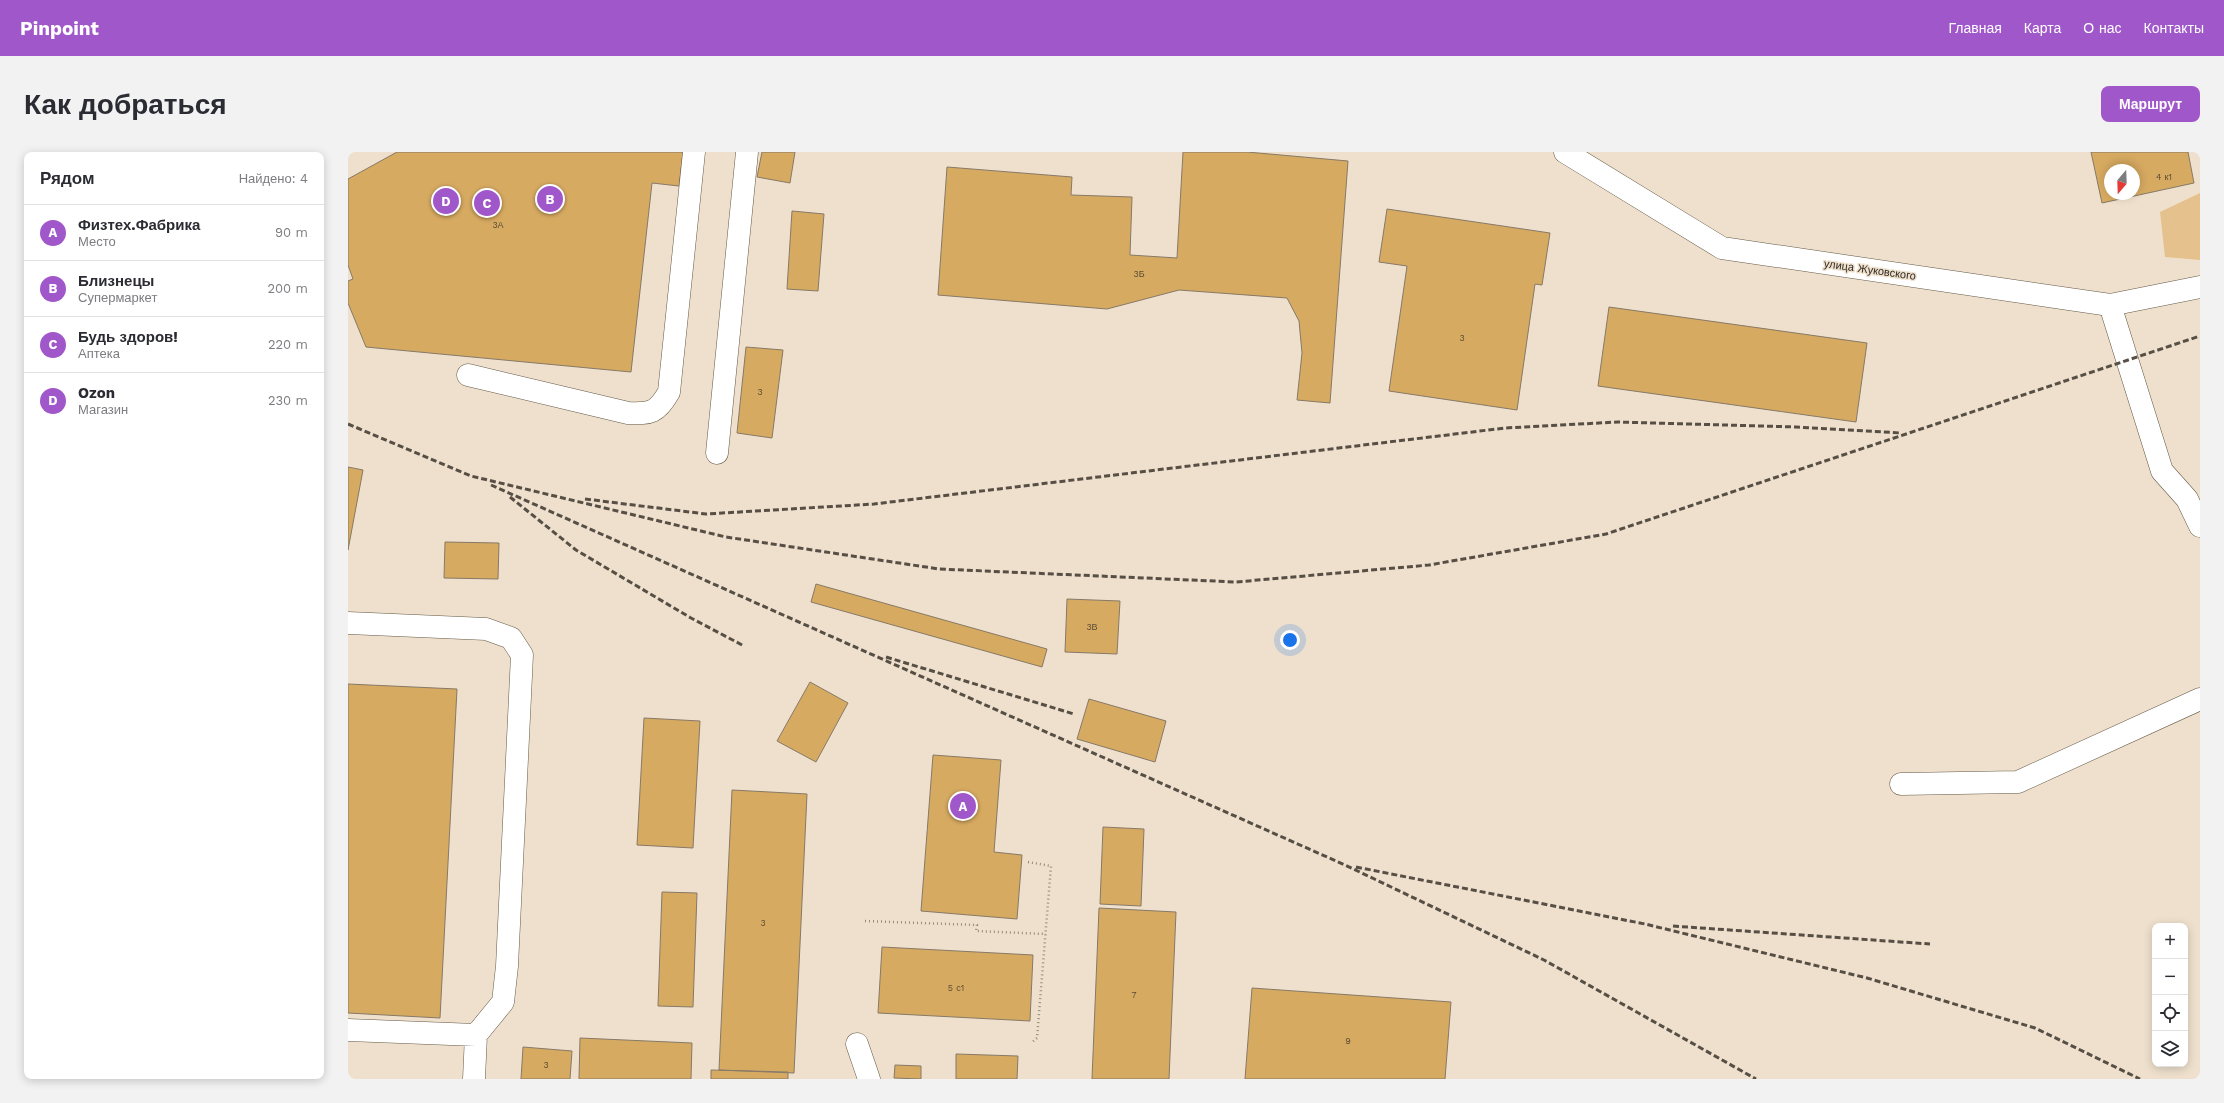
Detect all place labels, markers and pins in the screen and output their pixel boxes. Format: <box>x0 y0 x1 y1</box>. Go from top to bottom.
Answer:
pin: B <box>537 184 563 214</box>
pin: D <box>433 186 459 216</box>
pin: C <box>474 188 500 218</box>
pin: A <box>950 791 976 821</box>

